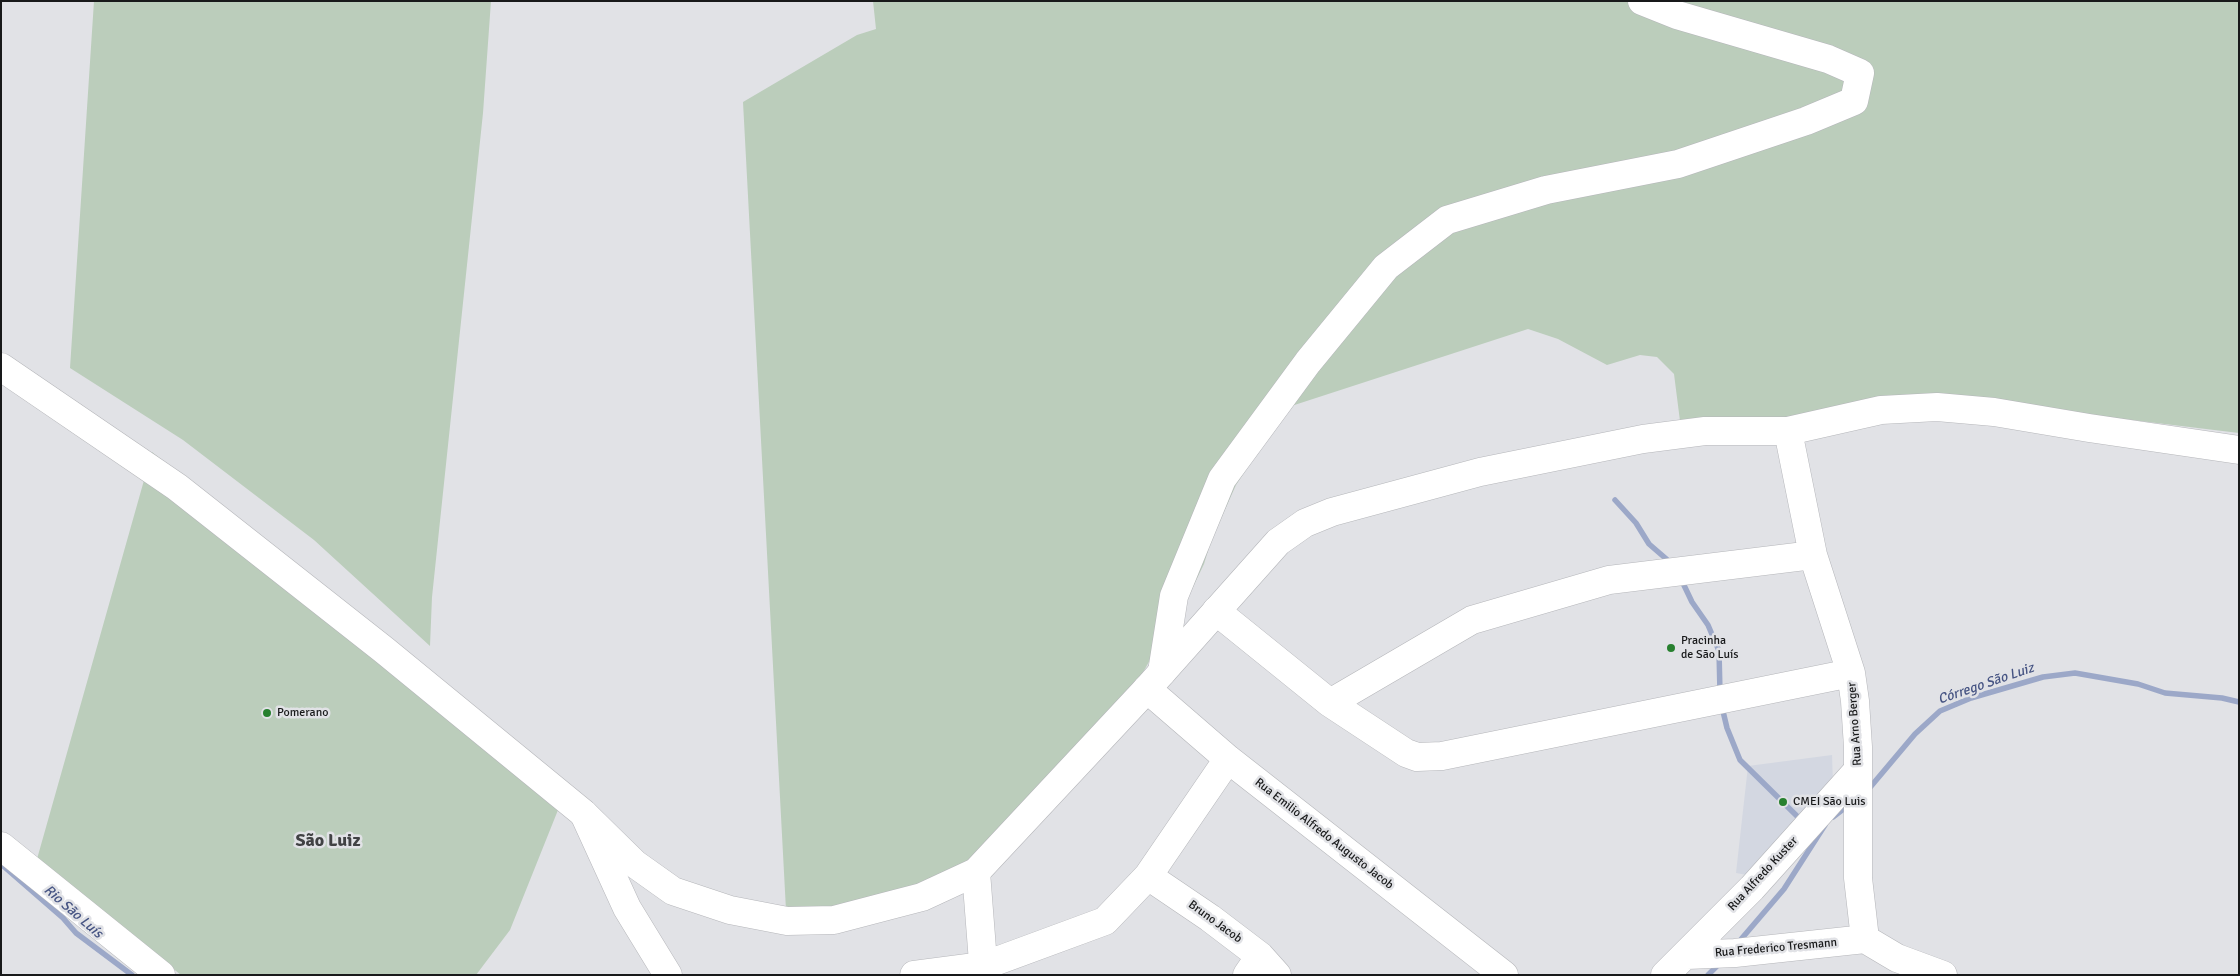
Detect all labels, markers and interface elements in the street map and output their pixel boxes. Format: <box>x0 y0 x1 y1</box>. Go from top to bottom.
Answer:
place label: Pracinha de São Luís <box>1681 634 1739 662</box>
marker: Pracinha de São Luís <box>1665 642 1677 654</box>
water label: Córrego São Luiz <box>1936 660 2036 708</box>
street label: Rua Arno Berger <box>1845 682 1865 766</box>
place label: Pomerano <box>277 706 328 720</box>
marker: Pomerano <box>261 707 273 719</box>
street label: Rua Emilio Alfredo Augusto Jacob <box>1252 775 1396 893</box>
place label: CMEI São Luis <box>1793 795 1865 809</box>
marker: CMEI São Luis <box>1777 796 1789 808</box>
district label: São Luiz <box>295 830 361 852</box>
street label: Rua Alfredo Kuster <box>1725 834 1801 914</box>
water label: Rio São Luís <box>40 882 106 942</box>
street label: Bruno Jacob <box>1185 898 1245 946</box>
street label: Rua Frederico Tresmann <box>1714 935 1838 961</box>

